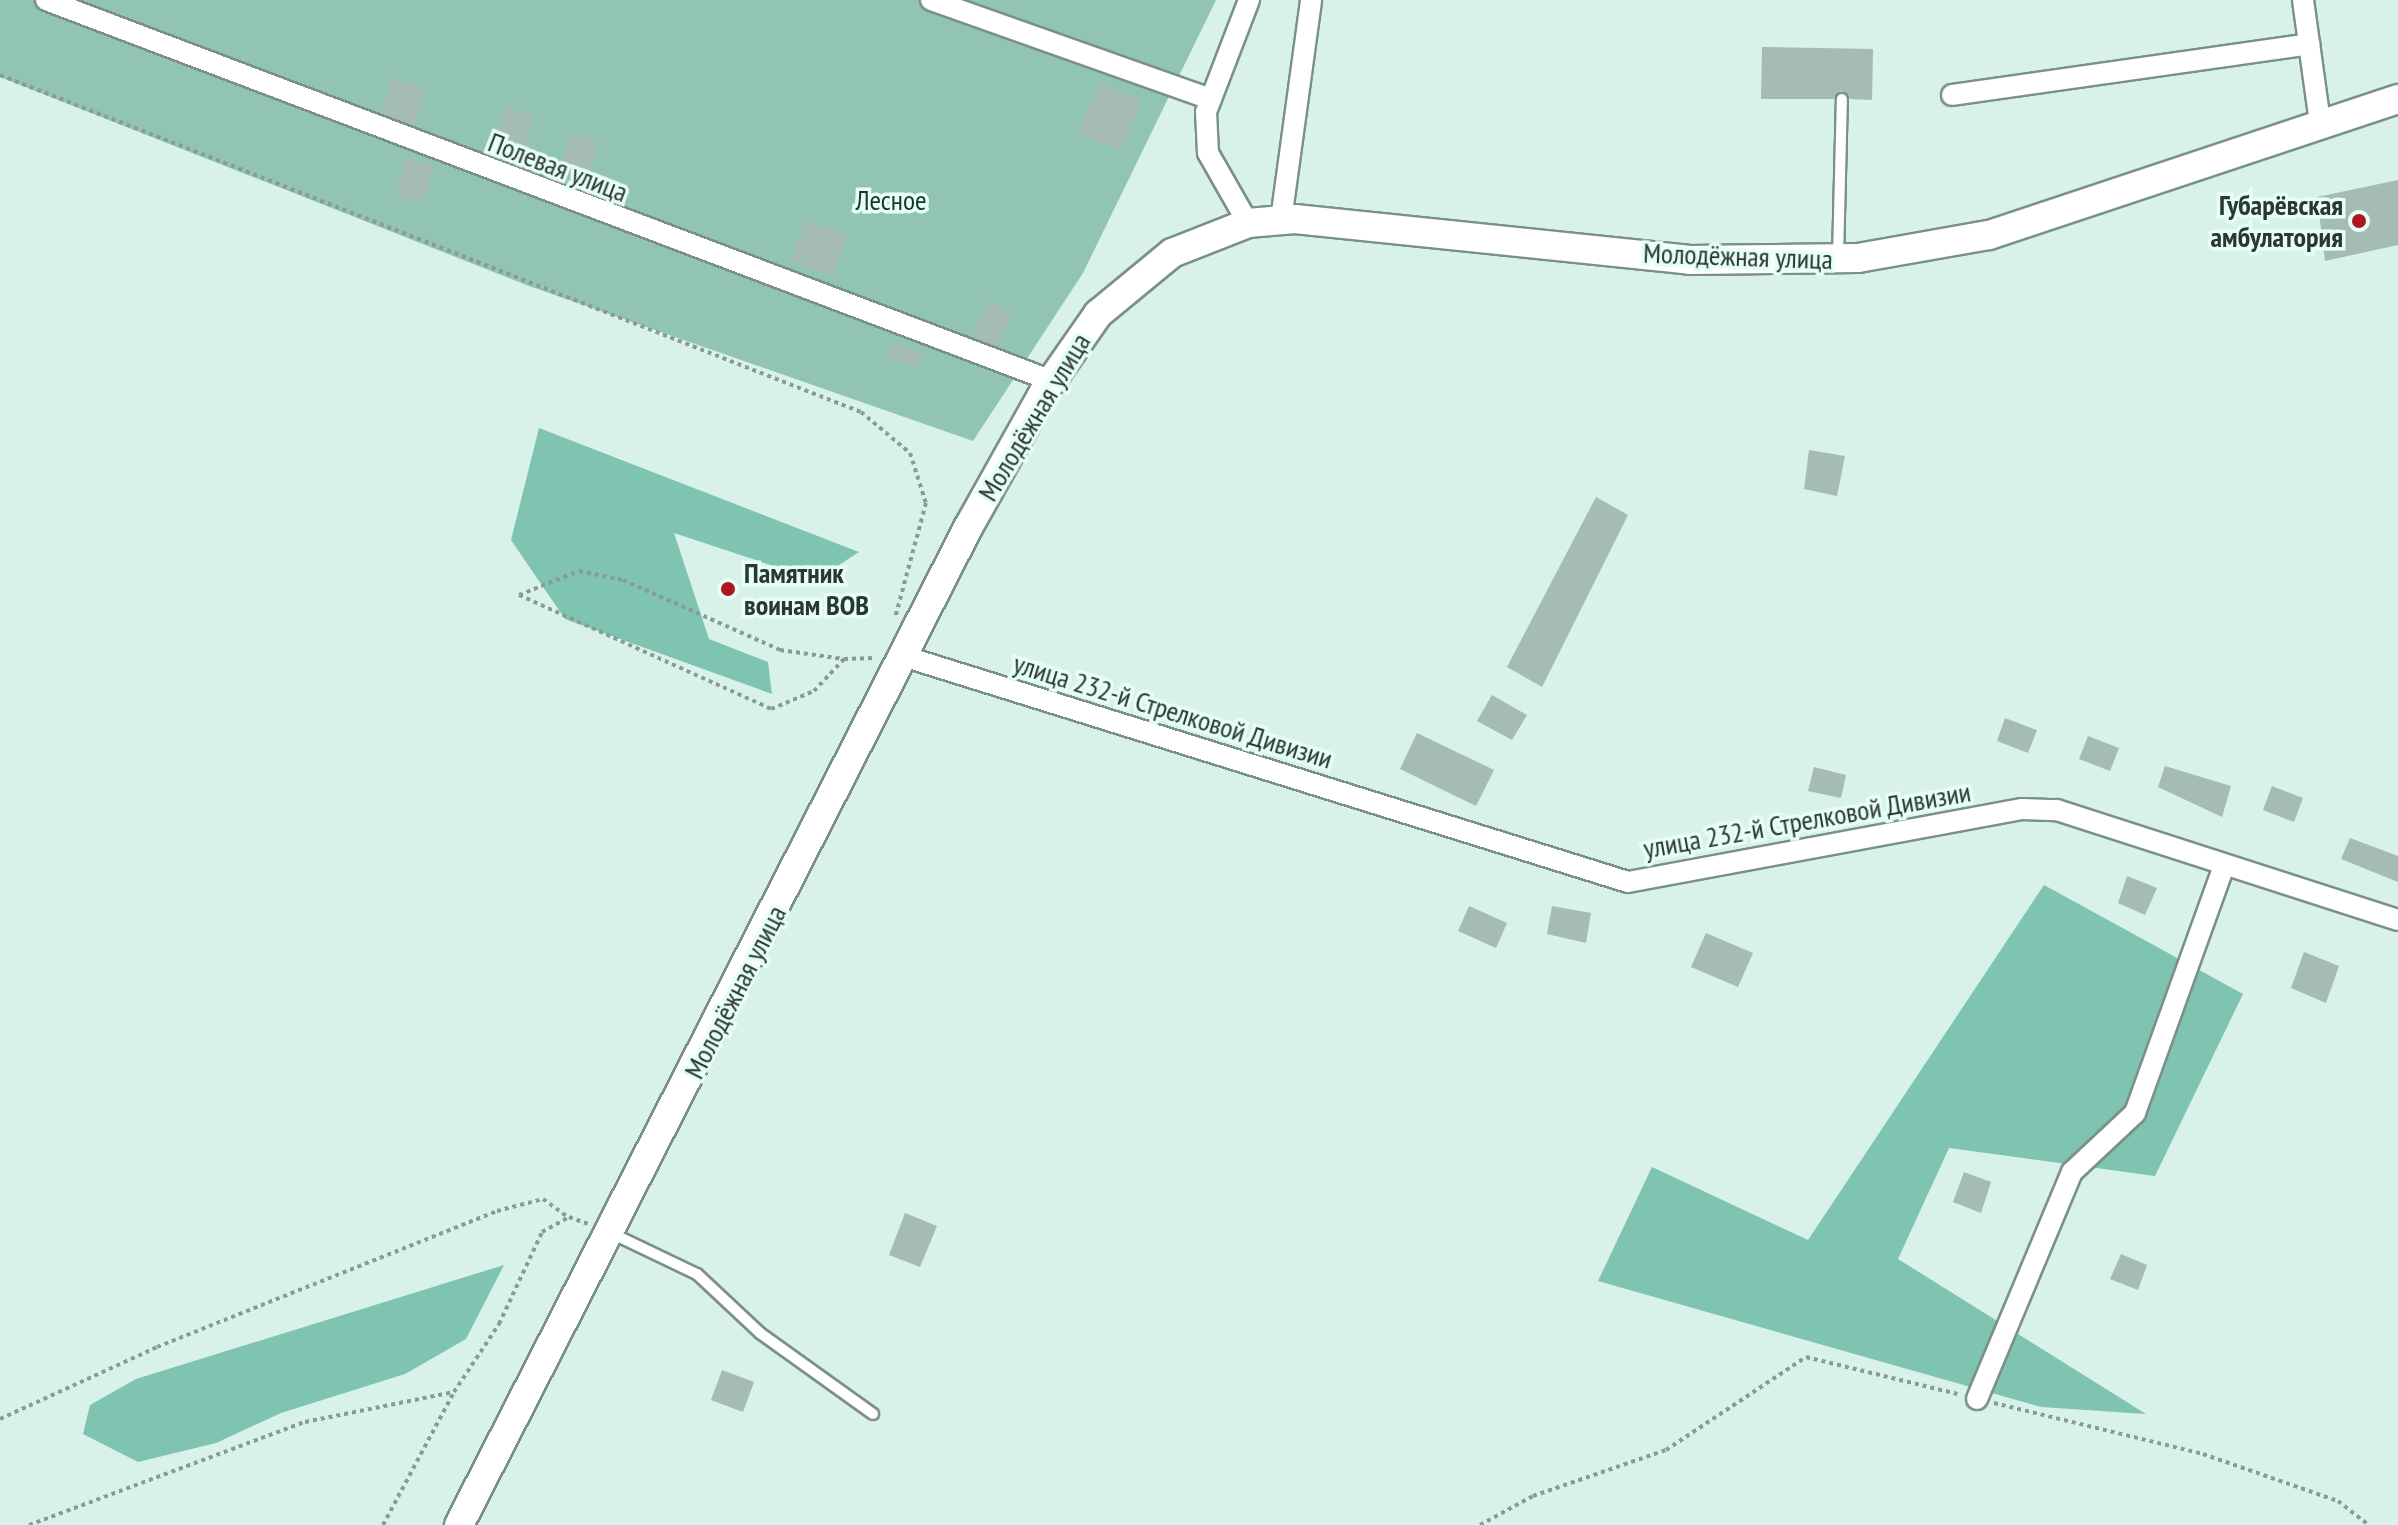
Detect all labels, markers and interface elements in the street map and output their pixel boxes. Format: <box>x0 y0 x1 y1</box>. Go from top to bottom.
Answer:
street label: Полевая улица <box>484 125 632 209</box>
park label: Лесное <box>855 183 927 217</box>
place label: Губарёвская амбулатория <box>2211 188 2343 254</box>
marker: Губарёвская амбулатория <box>2350 212 2368 230</box>
street label: Молодёжная улица <box>1643 236 1833 276</box>
street label: Молодёжная улица <box>971 327 1097 507</box>
place label: Памятник воинам ВОВ <box>744 556 869 622</box>
marker: Памятник воинам ВОВ <box>719 580 737 598</box>
street label: улица 232-й Стрелковой Дивизии <box>1009 646 1337 776</box>
street label: улица 232-й Стрелковой Дивизии <box>1640 775 1974 865</box>
street label: Молодёжная улица <box>677 900 793 1084</box>

